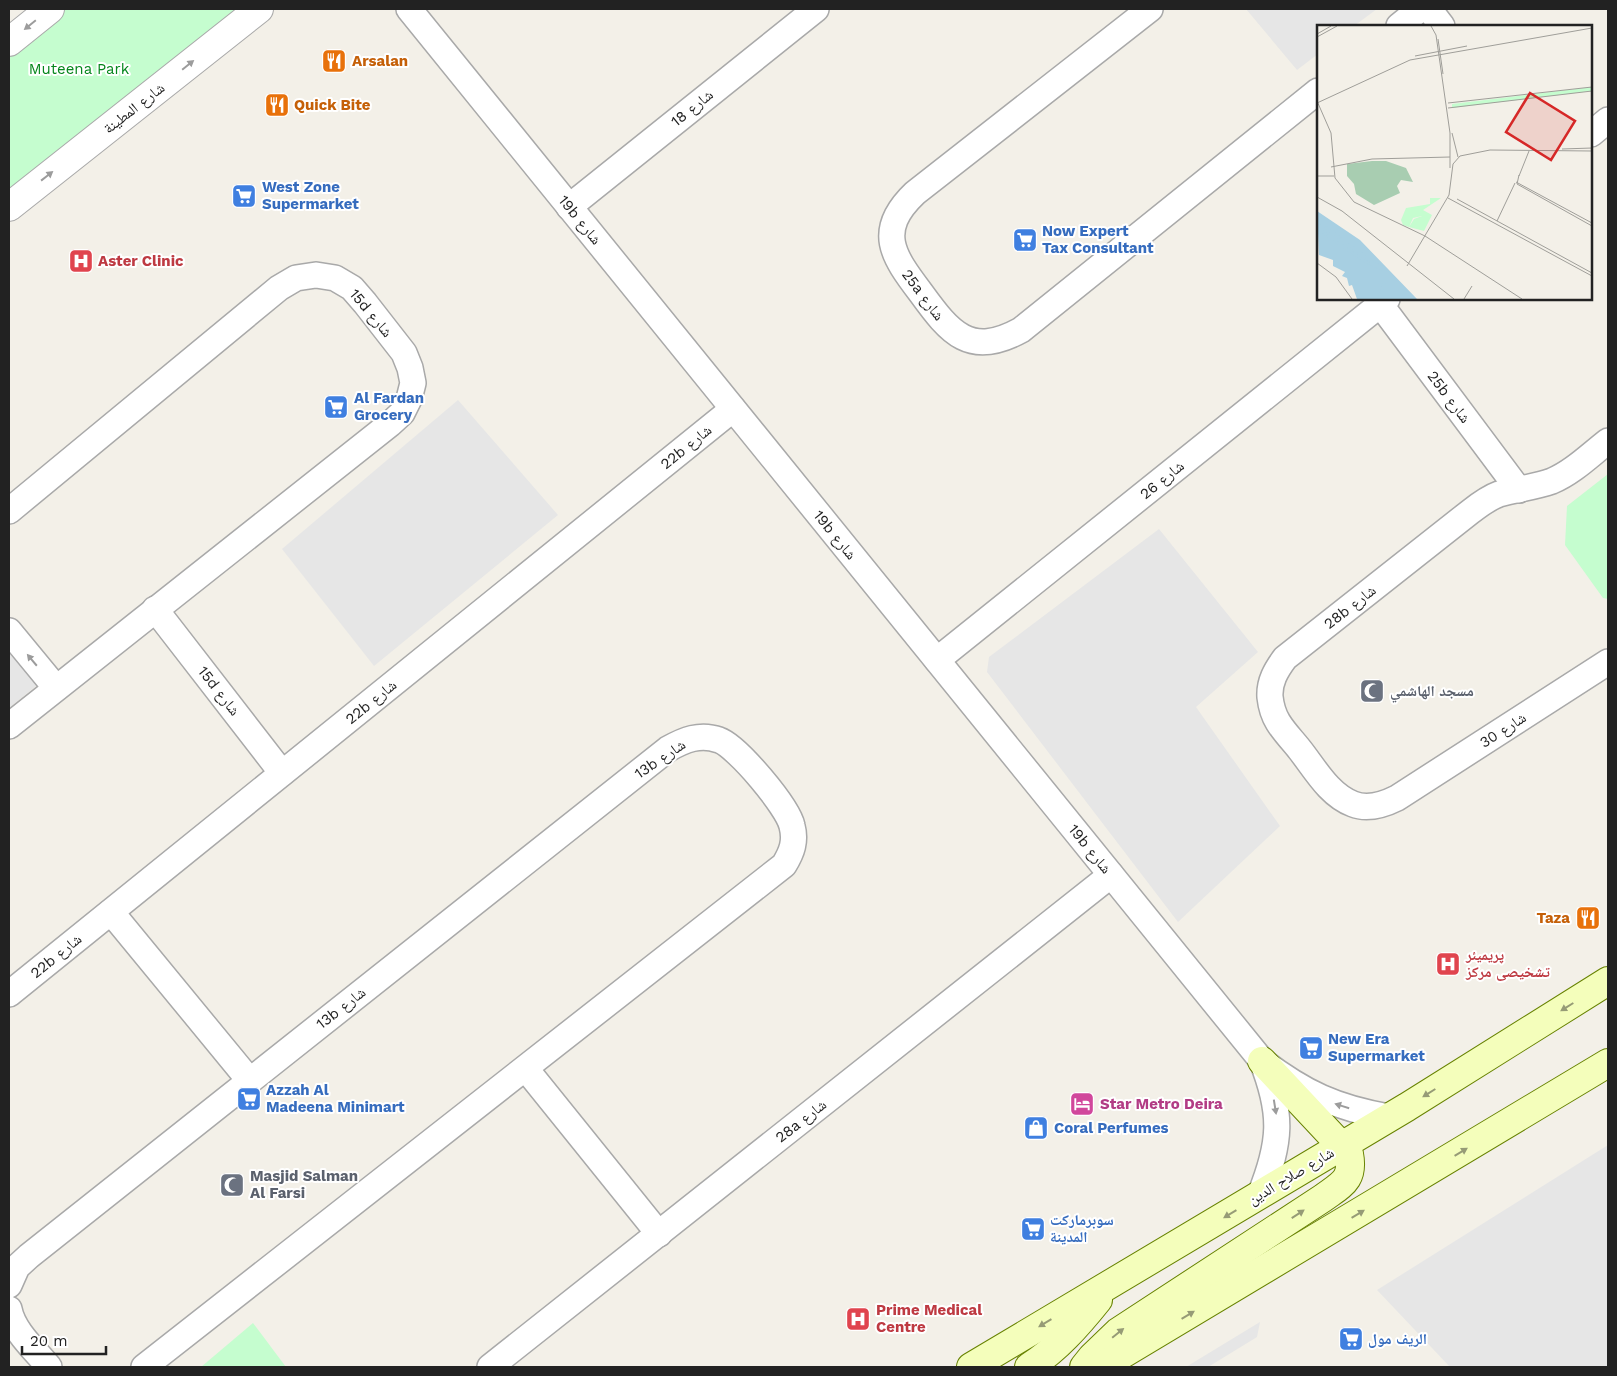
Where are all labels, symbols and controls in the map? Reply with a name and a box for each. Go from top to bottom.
one-way arrow [23,20,36,31]
inset map [1317,25,1592,300]
restaurant icon: Arsalan [321,48,347,74]
place label: Arsalan [352,52,408,70]
one-way arrow [181,59,194,70]
park label: Muteena Park [29,60,130,78]
street label: شارع المطينة [100,78,169,138]
street label: شارع 18 [667,86,717,131]
restaurant icon: Quick Bite [264,92,290,118]
place label: Quick Bite [294,96,371,114]
one-way arrow [40,171,53,182]
place label: West Zone Supermarket [262,178,359,213]
supermarket icon: West Zone Supermarket [231,183,257,209]
street label: 19b شارع [554,192,605,249]
place label: Now Expert Tax Consultant [1042,222,1154,257]
supermarket icon: Now Expert Tax Consultant [1012,227,1038,253]
hospital icon: Aster Clinic [68,248,94,274]
place label: Aster Clinic [98,252,184,270]
street label: 25a شارع [897,266,948,325]
street label: 15d شارع [345,285,396,342]
street label: 25b شارع [1423,367,1474,427]
place label: Al Fardan Grocery [354,389,424,424]
supermarket icon: Al Fardan Grocery [323,394,349,420]
street label: 22b شارع [657,421,716,474]
street label: شارع 26 [1136,457,1188,504]
street label: 19b شارع [809,507,860,564]
street label: 28b شارع [1320,581,1380,634]
one-way arrow [27,654,38,667]
street label: 15d شارع [193,663,244,720]
street label: 22b شارع [342,676,401,729]
mosque icon: مسجد الهاشمي [1359,678,1385,704]
place label: مسجد الهاشمي [1390,682,1474,703]
street label: شارع 30 [1476,708,1530,752]
street label: 13b شارع [631,735,690,783]
street label: 19b شارع [1064,821,1115,878]
restaurant icon: Taza [1575,905,1601,931]
place label: Taza [1536,909,1570,927]
street label: 22b شارع [27,930,86,983]
place label: پریمیئر تشخیصی مرکز [1465,946,1550,981]
hospital icon: پریمیئر تشخیصی مرکز [1435,951,1461,977]
street label: 13b شارع [313,983,370,1034]
one-way arrow [1560,1003,1573,1012]
place label: New Era Supermarket [1328,1030,1425,1065]
supermarket icon: New Era Supermarket [1298,1035,1324,1061]
place label: Azzah Al Madeena Minimart [266,1081,405,1116]
supermarket icon: Azzah Al Madeena Minimart [236,1086,262,1112]
one-way arrow [1423,1089,1436,1098]
hotel icon: Star Metro Deira [1069,1091,1095,1117]
street label: 28a شارع [772,1095,831,1147]
place label: Star Metro Deira [1100,1095,1223,1113]
one-way arrow [1272,1099,1280,1115]
one-way arrow [1334,1102,1349,1110]
shop icon: Coral Perfumes [1023,1115,1049,1141]
place label: Coral Perfumes [1054,1119,1169,1137]
street label: شارع صلاح الدين [1245,1143,1338,1210]
one-way arrow [1454,1148,1467,1157]
place label: Masjid Salman Al Farsi [250,1167,358,1202]
mosque icon: Masjid Salman Al Farsi [219,1172,245,1198]
one-way arrow [1224,1209,1237,1218]
one-way arrow [1351,1209,1364,1218]
one-way arrow [1291,1210,1304,1219]
place label: سوبرماركت المدينة [1050,1211,1114,1246]
supermarket icon: سوبرماركت المدينة [1020,1216,1046,1242]
place label: Prime Medical Centre [876,1301,982,1336]
hospital icon: Prime Medical Centre [845,1306,871,1332]
one-way arrow [1182,1311,1195,1320]
one-way arrow [1039,1319,1052,1328]
scale bar [22,1324,106,1356]
supermarket icon: الريف مول [1338,1326,1364,1352]
one-way arrow [1111,1327,1124,1338]
place label: الريف مول [1368,1330,1427,1348]
text: 20 m [30,1332,68,1350]

